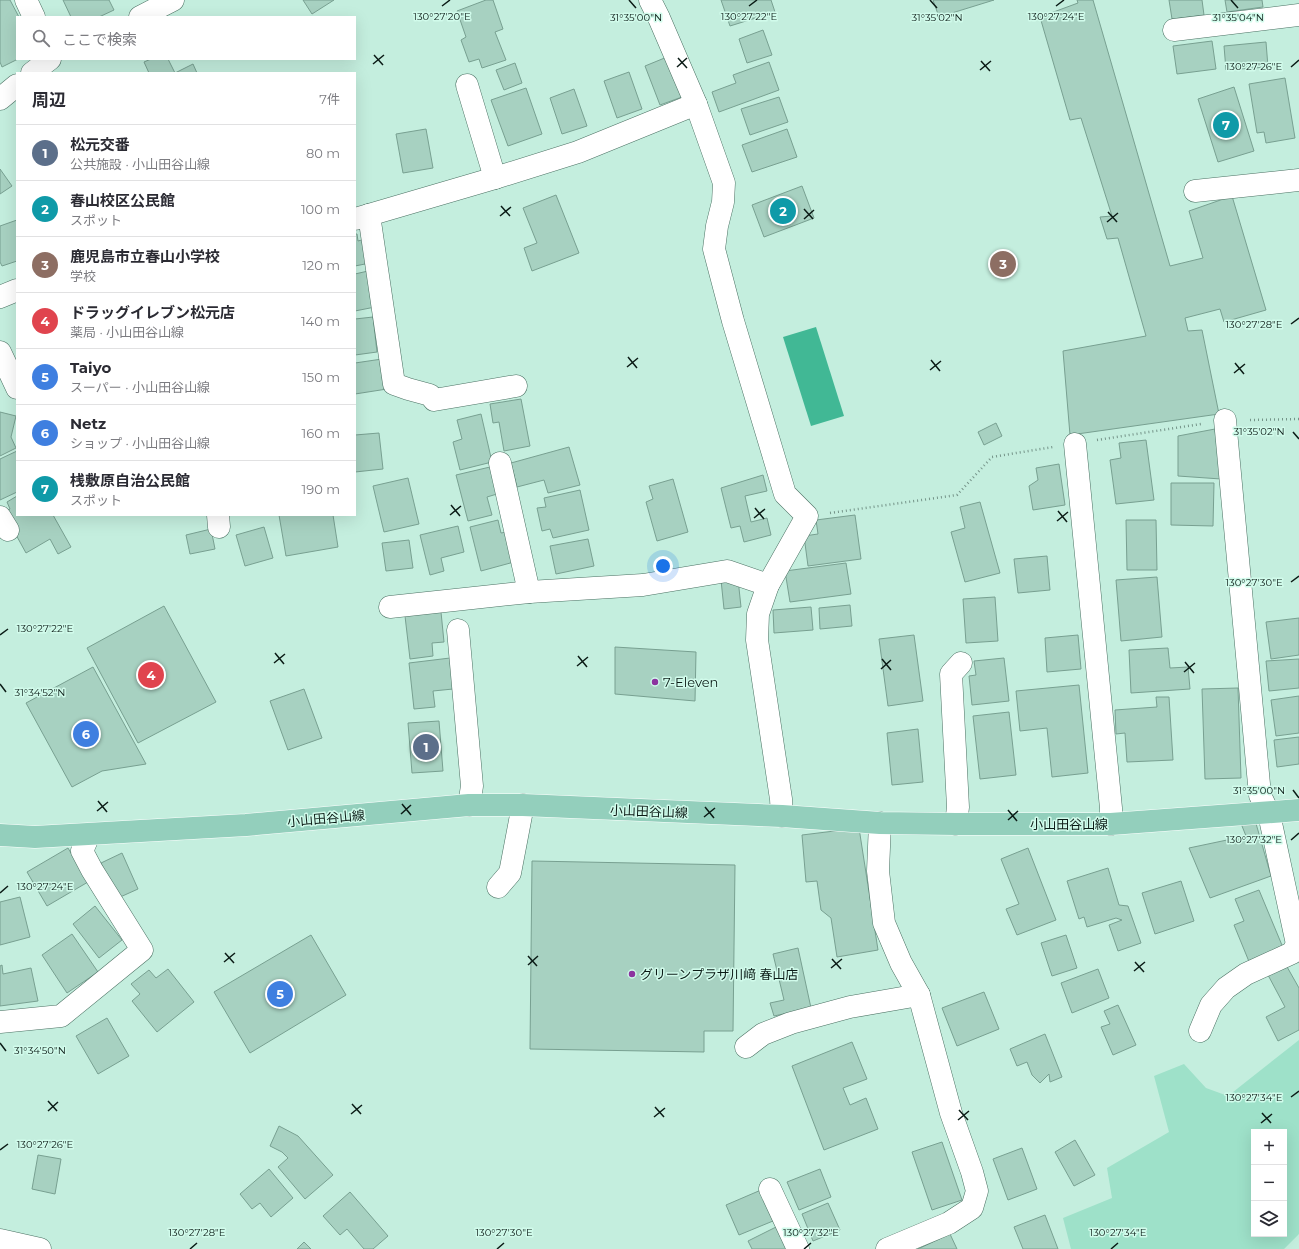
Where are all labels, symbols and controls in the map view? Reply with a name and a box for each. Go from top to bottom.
text: 130°27'20"E [413,10,471,23]
text: 130°27'22"E [721,10,777,23]
text: 130°27'24"E [1028,10,1085,23]
text: 31°35'00"N [610,11,662,24]
text: 31°35'02"N [911,11,963,24]
text: 31°35'04"N [1212,11,1264,24]
search box [16,16,356,60]
icon: search [30,27,52,49]
text: ここで検索 [62,30,137,49]
text: 130°27'26"E [1226,60,1283,73]
text: 周辺 [32,90,66,110]
text: 7件 [319,91,340,107]
pin: 7 [1213,110,1239,140]
text: 松元交番 [70,135,130,154]
text: 1 [42,145,48,161]
text: 80 m [306,145,340,161]
text: 公共施設 · 小山田谷山線 [70,156,210,172]
text: 春山校区公民館 [70,191,175,210]
pin: 2 [770,196,796,226]
text: 2 [41,201,49,217]
text: 100 m [301,201,340,217]
text: スポット [70,212,122,228]
text: 鹿児島市立春山小学校 [70,247,220,266]
pin: 3 [990,249,1016,279]
text: 3 [41,257,49,273]
text: 120 m [302,257,340,273]
text: 学校 [70,268,96,284]
text: ドラッグイレブン松元店 [70,303,235,322]
text: 4 [41,313,49,329]
text: 140 m [301,313,340,329]
text: 130°27'28"E [1225,318,1283,331]
text: 薬局 · 小山田谷山線 [70,324,184,340]
text: Taiyo [70,358,111,377]
text: 5 [41,369,49,385]
text: 150 m [302,369,340,385]
text: スーパー · 小山田谷山線 [70,379,210,395]
text: Netz [70,414,106,433]
text: 6 [41,425,49,441]
text: 160 m [302,425,340,441]
text: 31°35'02"N [1233,425,1285,438]
text: ショップ · 小山田谷山線 [70,435,210,451]
text: 桟敷原自治公民館 [70,471,190,490]
text: 7 [41,481,49,497]
text: 190 m [302,481,340,497]
text: スポット [70,492,122,508]
your location [653,556,673,576]
text: 130°27'30"E [1225,576,1283,589]
text: 130°27'22"E [17,622,73,635]
pin: 4 [138,660,164,690]
place label: 7-Eleven [663,674,718,690]
marker: 7-Eleven [650,677,660,687]
text: 31°34'52"N [15,686,65,699]
pin: 6 [73,719,99,749]
pin: 1 [413,732,439,762]
text: 31°35'00"N [1233,784,1285,797]
street label: 小山田谷山線 [610,802,688,820]
street label: 小山田谷山線 [286,807,366,829]
street label: 小山田谷山線 [1030,816,1108,832]
text: 130°27'32"E [1226,833,1282,846]
text: 130°27'24"E [17,880,74,893]
place label: グリーンプラザ川﨑 春山店 [640,966,798,982]
marker: グリーンプラザ川﨑 春山店 [627,969,637,979]
pin: 5 [267,979,293,1009]
text: 31°34'50"N [14,1044,66,1057]
text: 130°27'34"E [1226,1091,1283,1104]
map controls [1251,1129,1287,1237]
button: + [1251,1129,1287,1165]
text: 130°27'26"E [17,1138,74,1151]
button: − [1251,1165,1287,1201]
button: layers [1251,1201,1287,1237]
text: 130°27'28"E [168,1226,226,1239]
text: 130°27'30"E [475,1226,533,1239]
text: 130°27'32"E [783,1226,839,1239]
text: 130°27'34"E [1090,1226,1147,1239]

